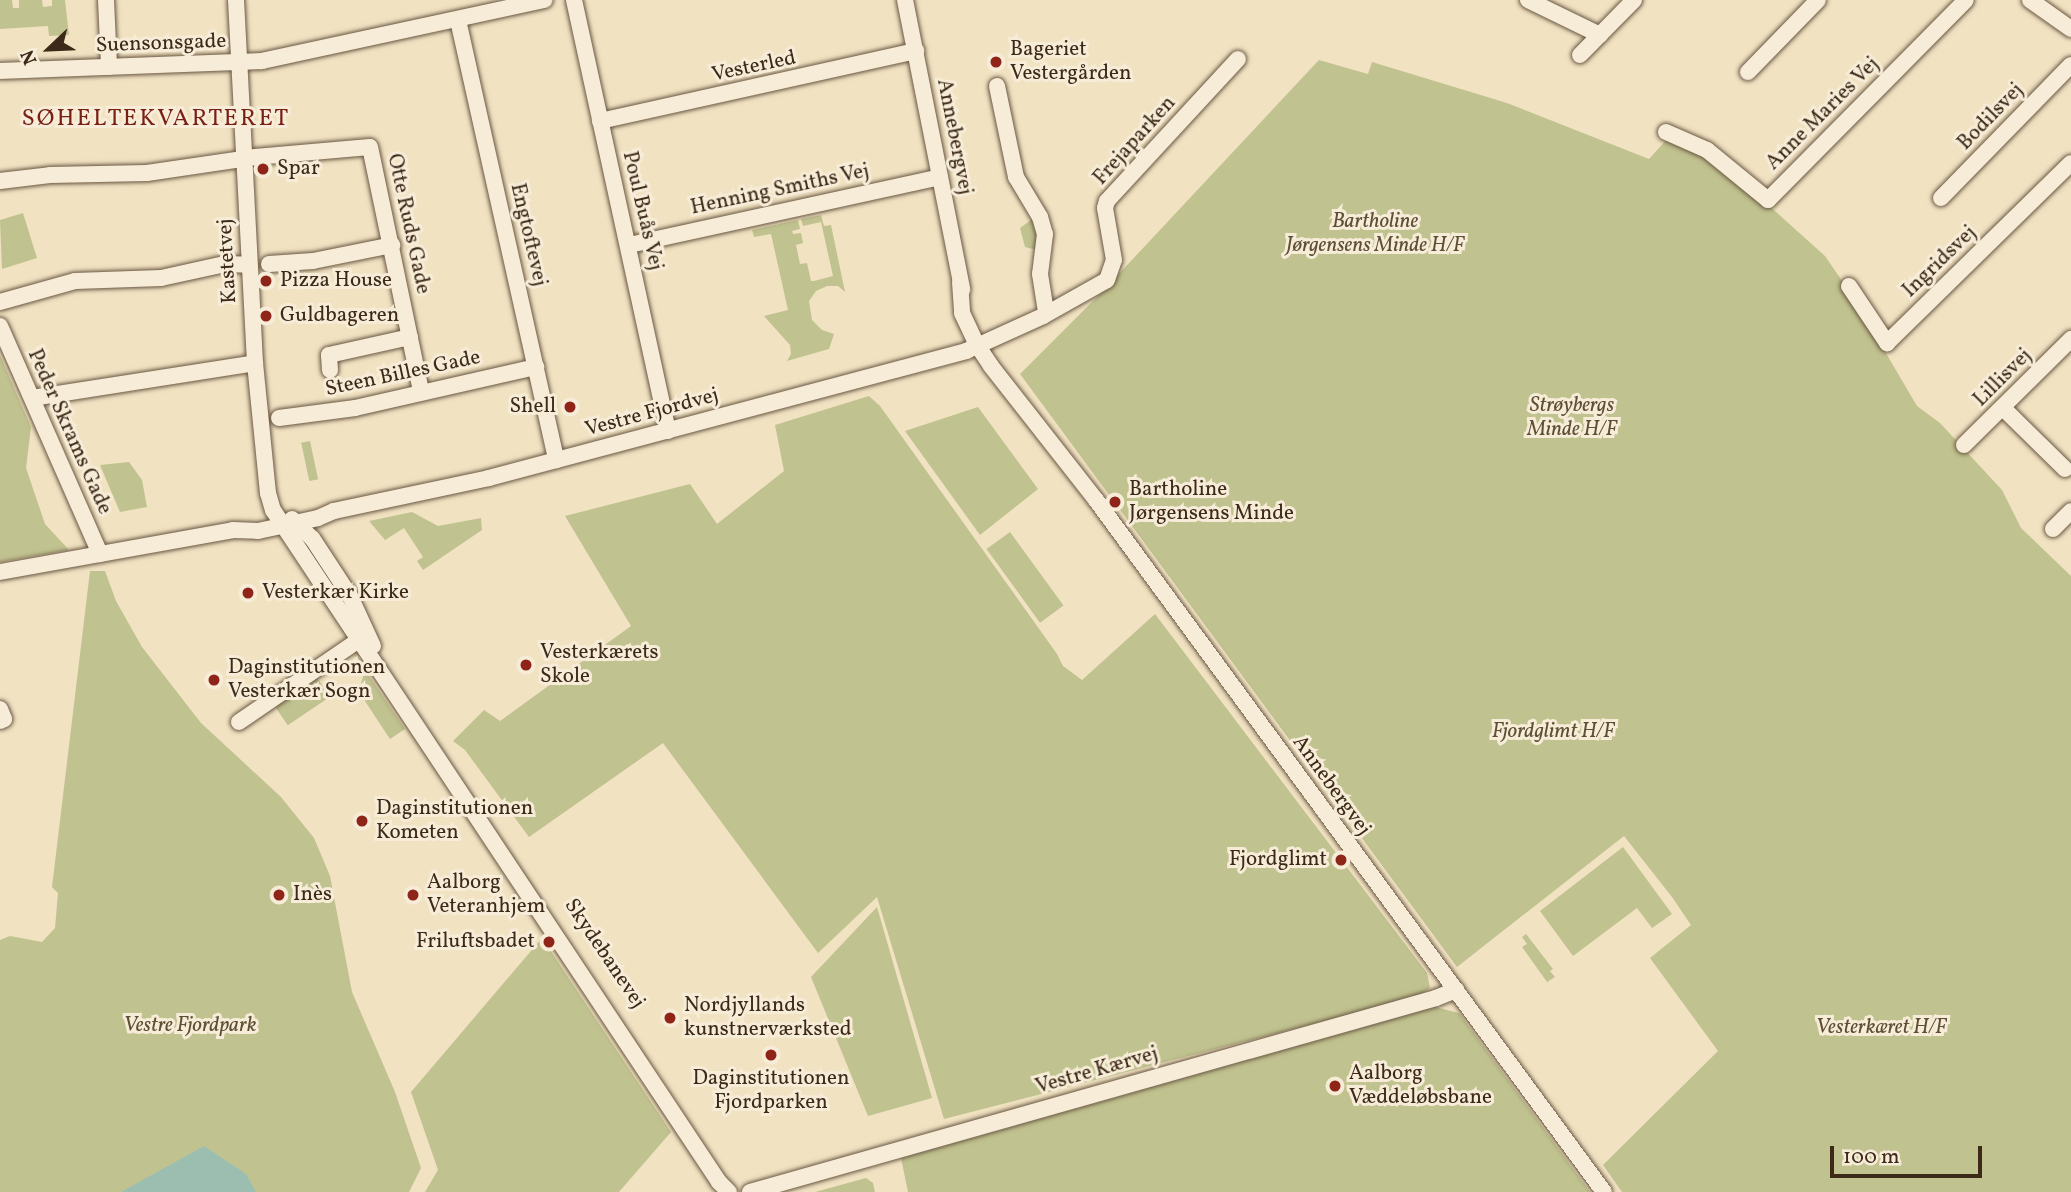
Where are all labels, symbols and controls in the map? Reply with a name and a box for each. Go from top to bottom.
north arrow [14,14,84,84]
street label: Suensonsgade [95,29,227,59]
place label: Bageriet Vestergården [1010,37,1132,87]
text: N [15,46,44,69]
street label: Vesterled [710,46,798,88]
street label: Anne Maries Vej [1761,52,1885,176]
marker: Bageriet Vestergården [988,54,1004,70]
street label: Annebergvej [930,77,978,197]
street label: Bodilsvej [1953,78,2029,156]
street label: Frejaparken [1088,91,1182,191]
district label: SØHELTEKVARTERET [24,106,288,134]
street label: Poul Buås Vej [616,149,668,273]
street label: Otte Ruds Gade [381,152,435,296]
place label: Spar [277,156,320,182]
street label: Henning Smiths Vej [688,159,872,221]
marker: Spar [255,161,271,177]
street label: Engtoftevej [504,181,552,289]
park label: Bartholine Jørgensens Minde H/F [1286,209,1464,259]
street label: Kastetvej [213,218,243,304]
street label: Ingridsvej [1898,221,1982,303]
place label: Pizza House [280,268,392,294]
marker: Pizza House [258,273,274,289]
place label: Guldbageren [280,303,399,329]
marker: Guldbageren [258,308,274,324]
street label: Lillisvej [1969,344,2037,412]
street label: Peder Skrams Gade [21,345,117,519]
street label: Steen Billes Gade [323,345,483,403]
street label: Vestre Fjordvej [583,383,721,443]
park label: Strøybergs Minde H/F [1527,393,1617,443]
place label: Shell [509,394,556,420]
marker: Shell [562,399,578,415]
place label: Bartholine Jørgensens Minde [1129,477,1294,527]
marker: Bartholine Jørgensens Minde [1107,494,1123,510]
place label: Vesterkær Kirke [262,580,409,606]
marker: Vesterkær Kirke [240,585,256,601]
place label: Vesterkærets Skole [540,640,659,690]
place label: Daginstitutionen Vesterkær Sogn [228,655,385,705]
marker: Vesterkærets Skole [518,657,534,673]
marker: Daginstitutionen Vesterkær Sogn [206,672,222,688]
park label: Fjordglimt H/F [1492,719,1614,745]
street label: Annebergvej [1286,731,1376,841]
place label: Daginstitutionen Kometen [376,796,533,846]
marker: Daginstitutionen Kometen [354,813,370,829]
place label: Fjordglimt [1229,847,1327,873]
marker: Fjordglimt [1333,852,1349,868]
place label: Aalborg Veteranhjem [427,870,545,920]
place label: Inès [293,882,332,908]
marker: Inès [271,887,287,903]
marker: Aalborg Veteranhjem [405,887,421,903]
street label: Skydebanevej [558,894,650,1014]
place label: Friluftsbadet [416,929,535,955]
marker: Friluftsbadet [541,934,557,950]
place label: Nordjyllands kunstnerværksted [684,993,851,1043]
marker: Nordjyllands kunstnerværksted [662,1010,678,1026]
park label: Vestre Fjordpark [123,1013,257,1039]
park label: Vesterkæret H/F [1816,1015,1946,1041]
street label: Vestre Kærvej [1033,1041,1161,1101]
marker: Daginstitutionen Fjordparken [763,1047,779,1063]
place label: Aalborg Væddeløbsbane [1349,1061,1492,1111]
place label: Daginstitutionen Fjordparken [692,1066,850,1116]
marker: Aalborg Væddeløbsbane [1327,1078,1343,1094]
scale bar [1833,1132,1985,1176]
text: 100 m [1843,1143,1900,1172]

